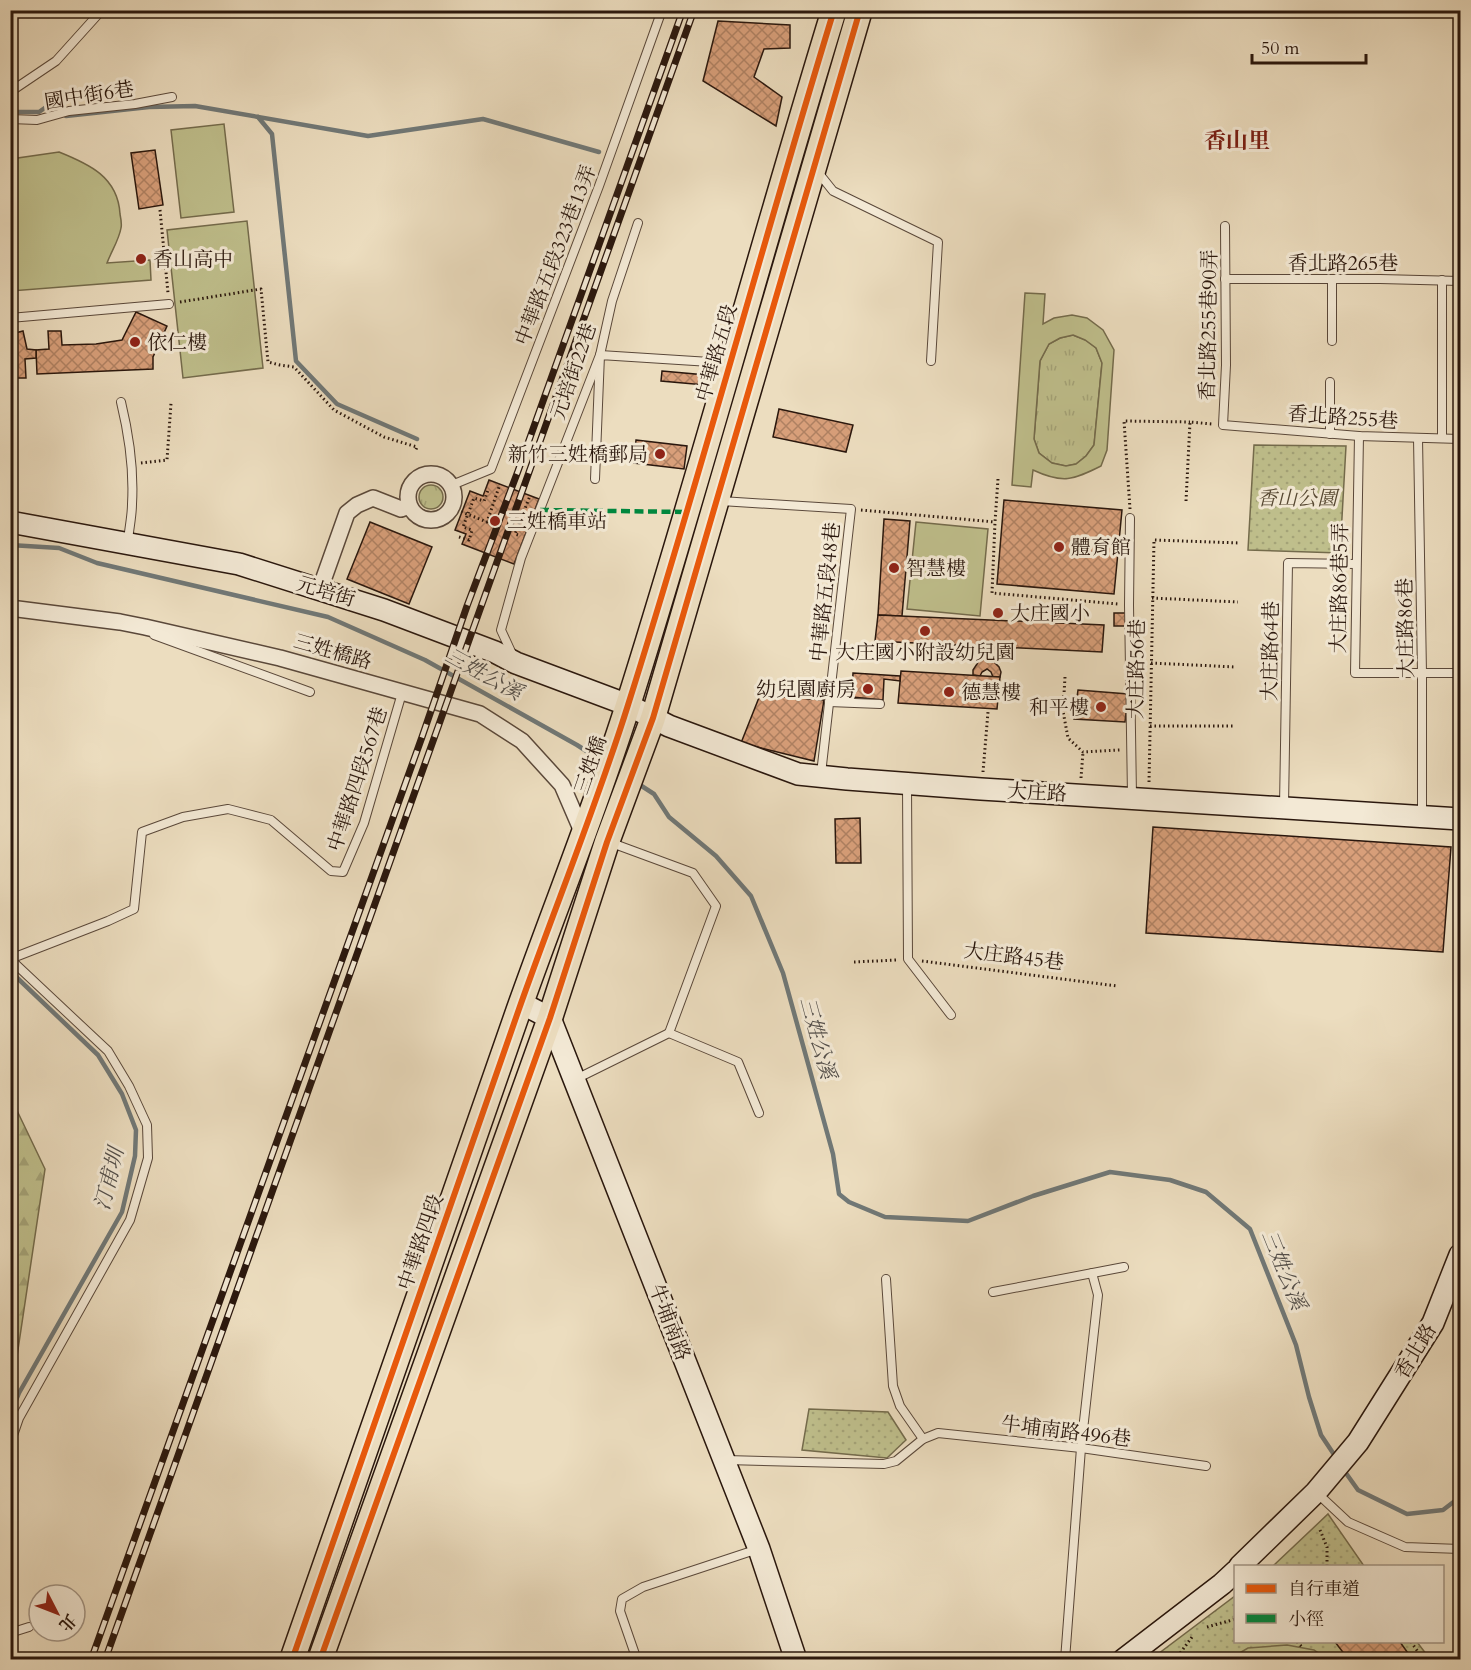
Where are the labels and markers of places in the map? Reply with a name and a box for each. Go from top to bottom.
place label: 香山高中 [153,246,233,273]
marker: 香山高中 [134,252,148,266]
place label: 依仁樓 [147,329,207,356]
marker: 依仁樓 [128,335,142,349]
place label: 新竹三姓橋郵局 [508,441,648,468]
marker: 新竹三姓橋郵局 [653,447,667,461]
place label: 三姓橋車站 [507,508,607,535]
marker: 三姓橋車站 [488,514,502,528]
place label: 體育館 [1071,534,1131,561]
marker: 體育館 [1052,540,1066,554]
place label: 智慧樓 [906,555,966,582]
marker: 智慧樓 [887,561,901,575]
place label: 大庄國小 [1010,600,1090,627]
marker: 大庄國小 [991,606,1005,620]
marker: 大庄國小附設幼兒園 [918,624,932,638]
place label: 大庄國小附設幼兒園 [835,639,1015,666]
place label: 幼兒園廚房 [756,676,856,703]
place label: 德慧樓 [961,679,1021,706]
marker: 幼兒園廚房 [861,682,875,696]
marker: 德慧樓 [942,685,956,699]
place label: 和平樓 [1029,694,1089,721]
marker: 和平樓 [1094,700,1108,714]

